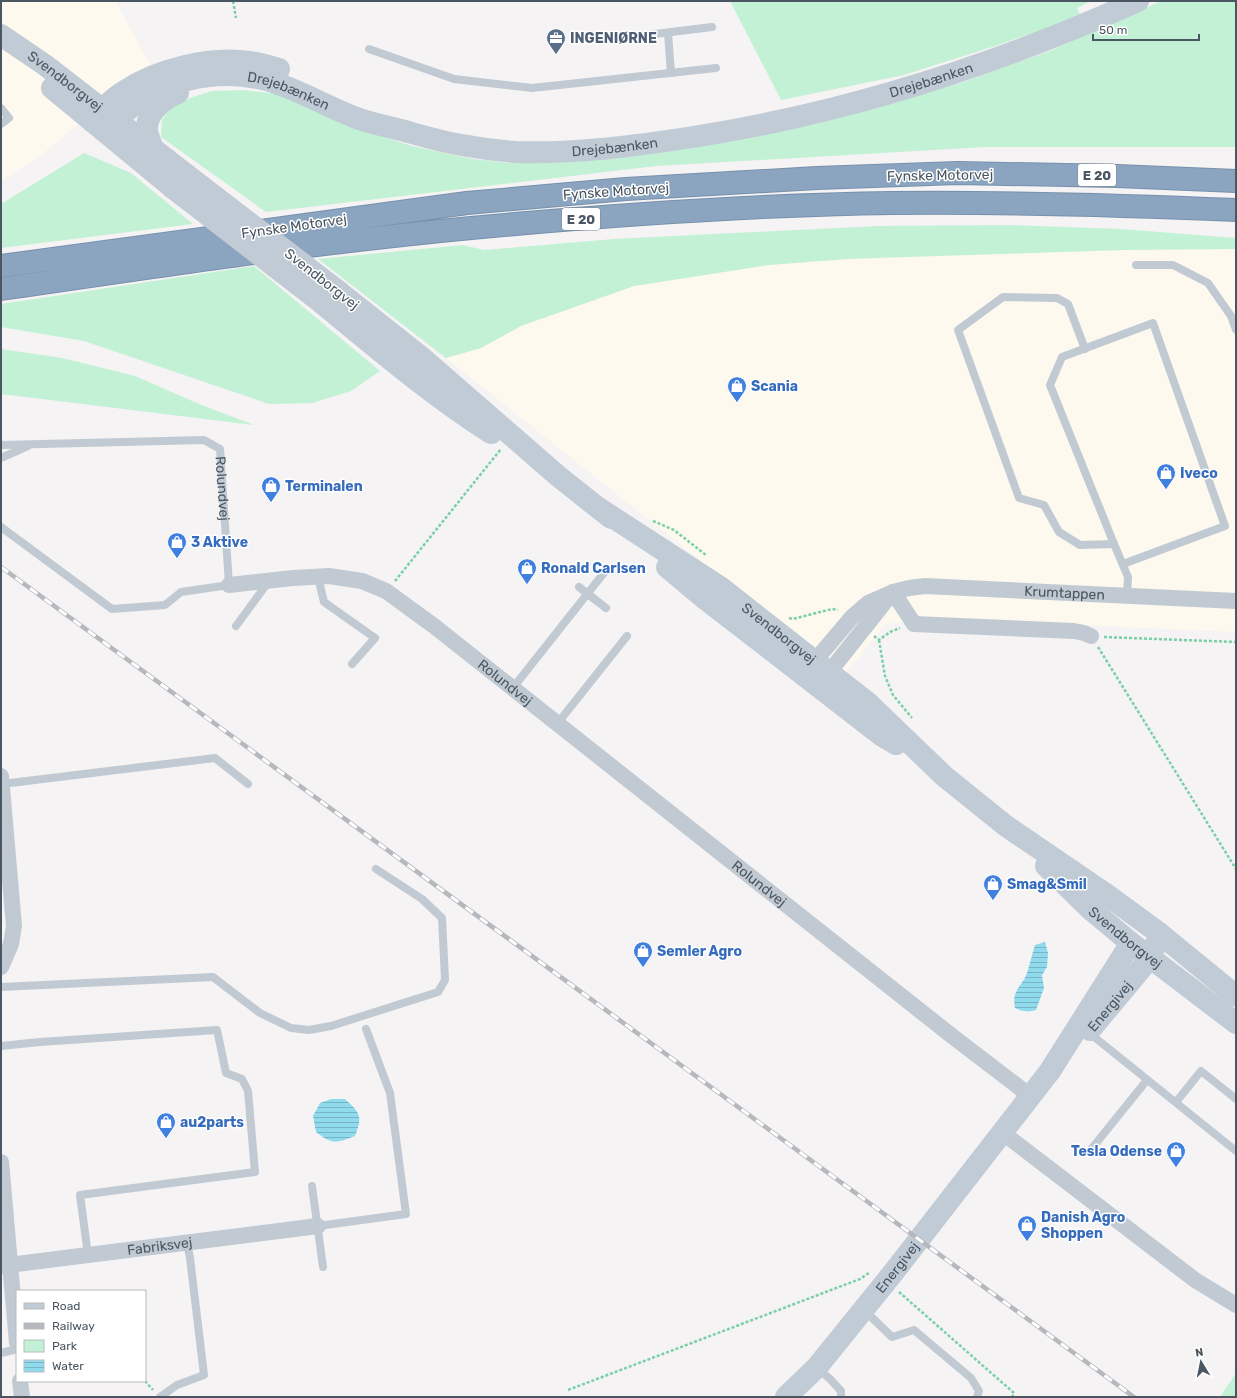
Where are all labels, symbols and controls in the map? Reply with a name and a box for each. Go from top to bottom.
scale bar [1093,16,1199,42]
text: 50 m [1099,23,1127,37]
office icon: INGENIØRNE [545,27,567,55]
place label: INGENIØRNE [570,30,657,47]
street label: Svendborgvej [24,48,106,115]
street label: Drejebænken [887,59,975,102]
street label: Drejebænken [246,69,332,114]
street label: Drejebænken [571,134,659,160]
road number: E 20 [1078,164,1116,186]
street label: Fynske Motorvej [887,166,993,185]
street label: Fynske Motorvej [562,179,670,204]
road number: E 20 [562,208,600,230]
street label: Fynske Motorvej [240,211,348,242]
street label: Svendborgvej [281,245,362,314]
shop icon: Scania [726,375,748,403]
place label: Scania [751,378,798,395]
street label: Rolundvej [211,456,233,521]
shop icon: Iveco [1155,462,1177,490]
place label: Iveco [1180,465,1218,482]
shop icon: Terminalen [260,475,282,503]
place label: Terminalen [285,478,363,495]
shop icon: 3 Aktive [166,531,188,559]
place label: 3 Aktive [191,534,248,551]
shop icon: Ronald Carlsen [516,557,538,585]
place label: Ronald Carlsen [541,560,646,577]
street label: Krumtappen [1024,583,1105,604]
street label: Svendborgvej [738,599,819,668]
street label: Rolundvej [474,656,536,709]
street label: Rolundvej [728,857,790,911]
shop icon: Smag&Smil [982,873,1004,901]
place label: Smag&Smil [1007,876,1087,893]
street label: Svendborgvej [1085,903,1165,973]
shop icon: Semler Agro [632,940,654,968]
place label: Semler Agro [657,943,742,960]
street label: Energivej [1084,978,1136,1035]
shop icon: au2parts [155,1111,177,1139]
place label: au2parts [180,1114,244,1131]
shop icon: Tesla Odense [1165,1140,1187,1168]
place label: Tesla Odense [1071,1143,1162,1160]
place label: Danish Agro Shoppen [1041,1209,1125,1242]
shop icon: Danish Agro Shoppen [1016,1214,1038,1242]
street label: Fabriksvej [126,1234,193,1259]
street label: Energivej [872,1239,923,1297]
legend [16,1290,146,1382]
text: Road [52,1299,80,1313]
text: Railway [52,1319,95,1333]
text: Park [52,1339,78,1353]
north arrow [1181,1342,1221,1382]
text: N [1194,1346,1204,1360]
text: Water [52,1359,84,1373]

